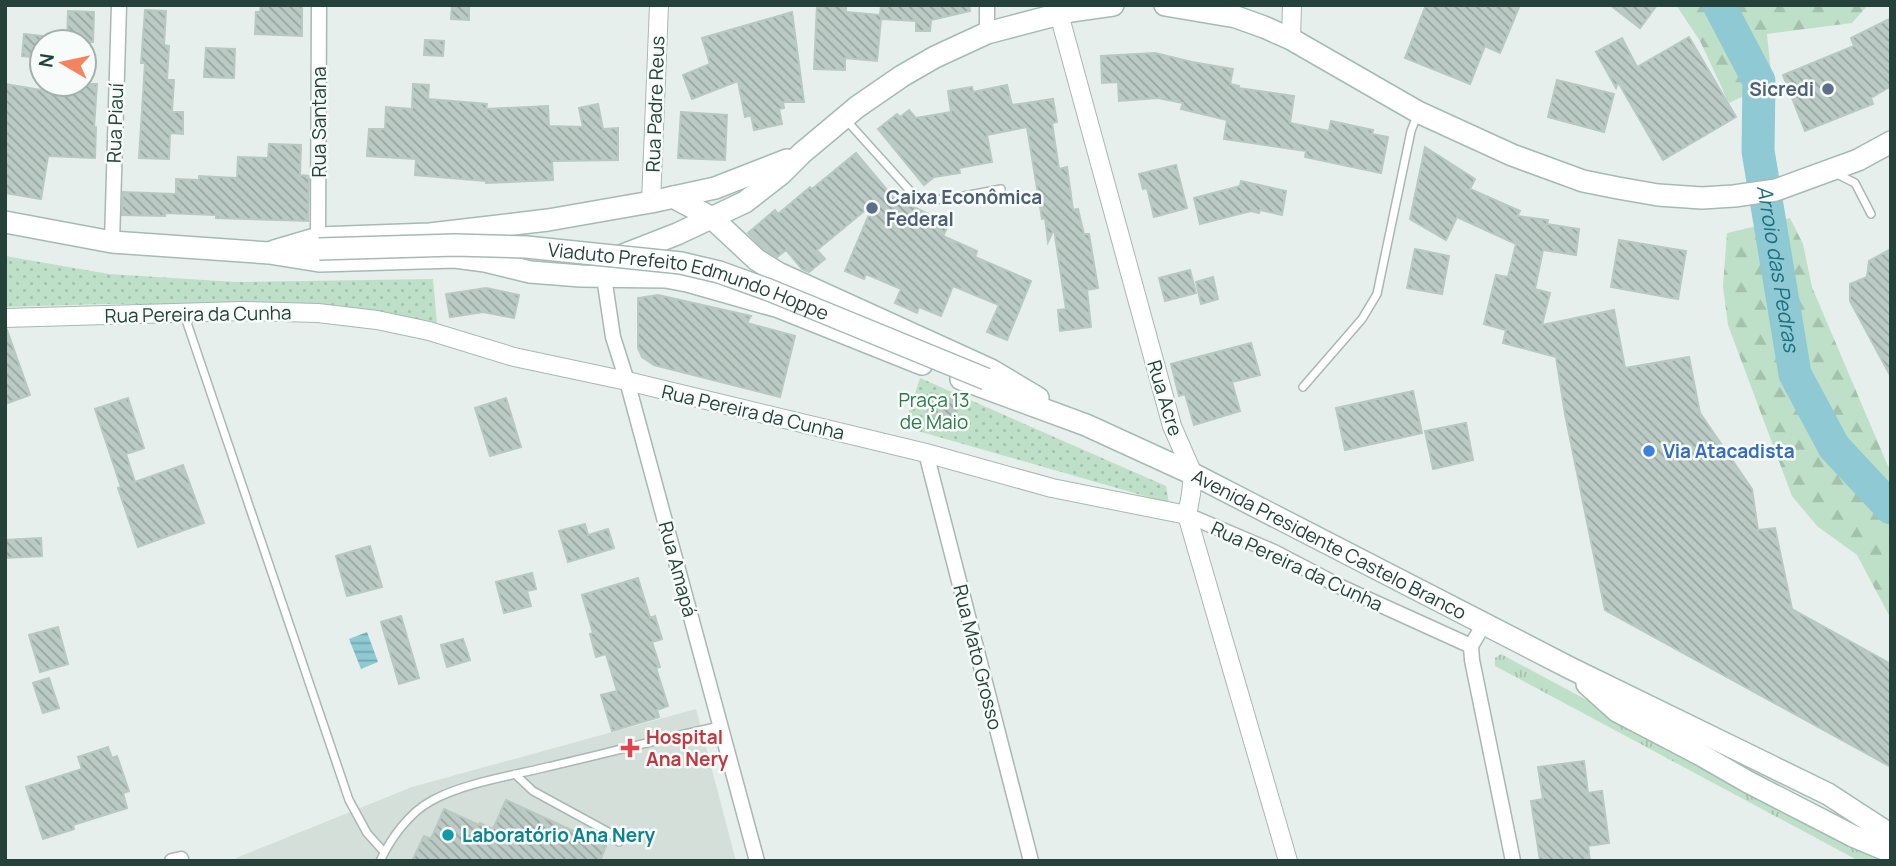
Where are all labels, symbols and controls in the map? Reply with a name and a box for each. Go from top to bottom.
north arrow [28,28,98,98]
street label: Rua Padre Reus [640,35,670,173]
text: N [32,52,60,69]
street label: Rua Santana [306,66,332,178]
place label: Sicredi [1749,76,1814,102]
marker: Sicredi [1820,81,1836,97]
street label: Rua Piauí [101,83,129,163]
water label: Arroio das Pedras [1751,183,1806,356]
place label: Caixa Econômica Federal [886,184,1042,232]
marker: Caixa Econômica Federal [864,200,880,216]
street label: Viaduto Prefeito Edmundo Hoppe [547,236,833,326]
street label: Rua Pereira da Cunha [104,299,292,329]
street label: Rua Acre [1141,357,1189,439]
street label: Rua Pereira da Cunha [659,378,847,446]
park label: Praça 13 de Maio [898,387,970,435]
place label: Via Atacadista [1663,438,1795,464]
marker: Via Atacadista [1641,443,1657,459]
street label: Avenida Presidente Castelo Branco [1187,463,1471,625]
street label: Rua Pereira da Cunha [1207,515,1387,617]
street label: Rua Amapá [653,518,703,620]
street label: Rua Mato Grosso [947,582,1009,732]
place label: Hospital Ana Nery [646,724,729,772]
marker: Hospital Ana Nery [620,738,640,758]
place label: Laboratório Ana Nery [462,822,655,848]
marker: Laboratório Ana Nery [440,827,456,843]

